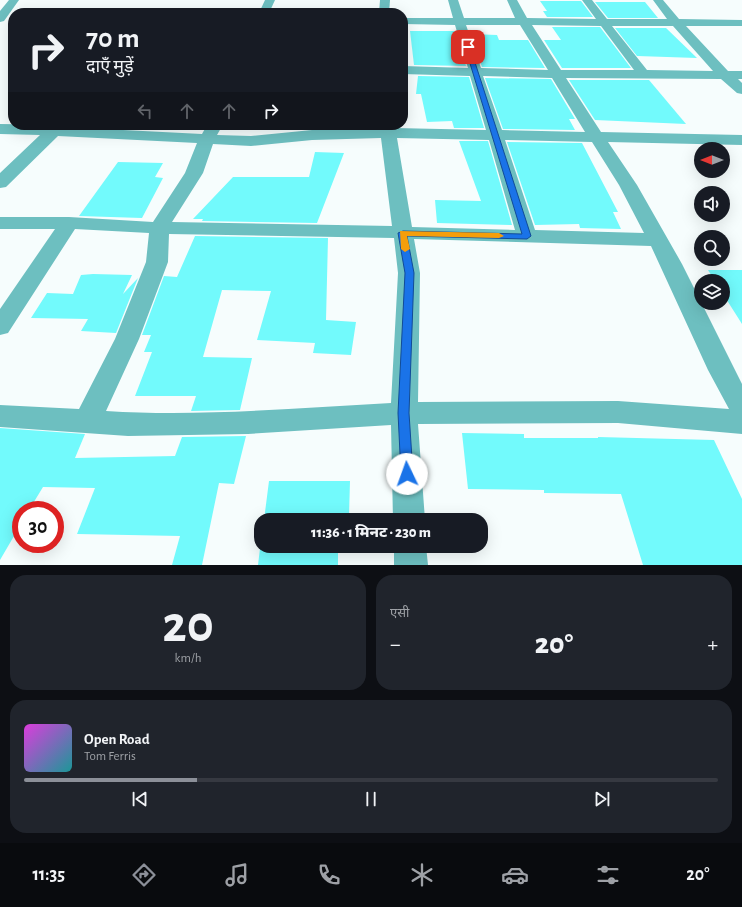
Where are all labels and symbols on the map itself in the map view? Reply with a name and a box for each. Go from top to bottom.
pin [451,30,485,64]
north arrow [694,142,730,178]
position arrow [386,453,428,495]
speed limit sign: 30 [12,501,64,553]

